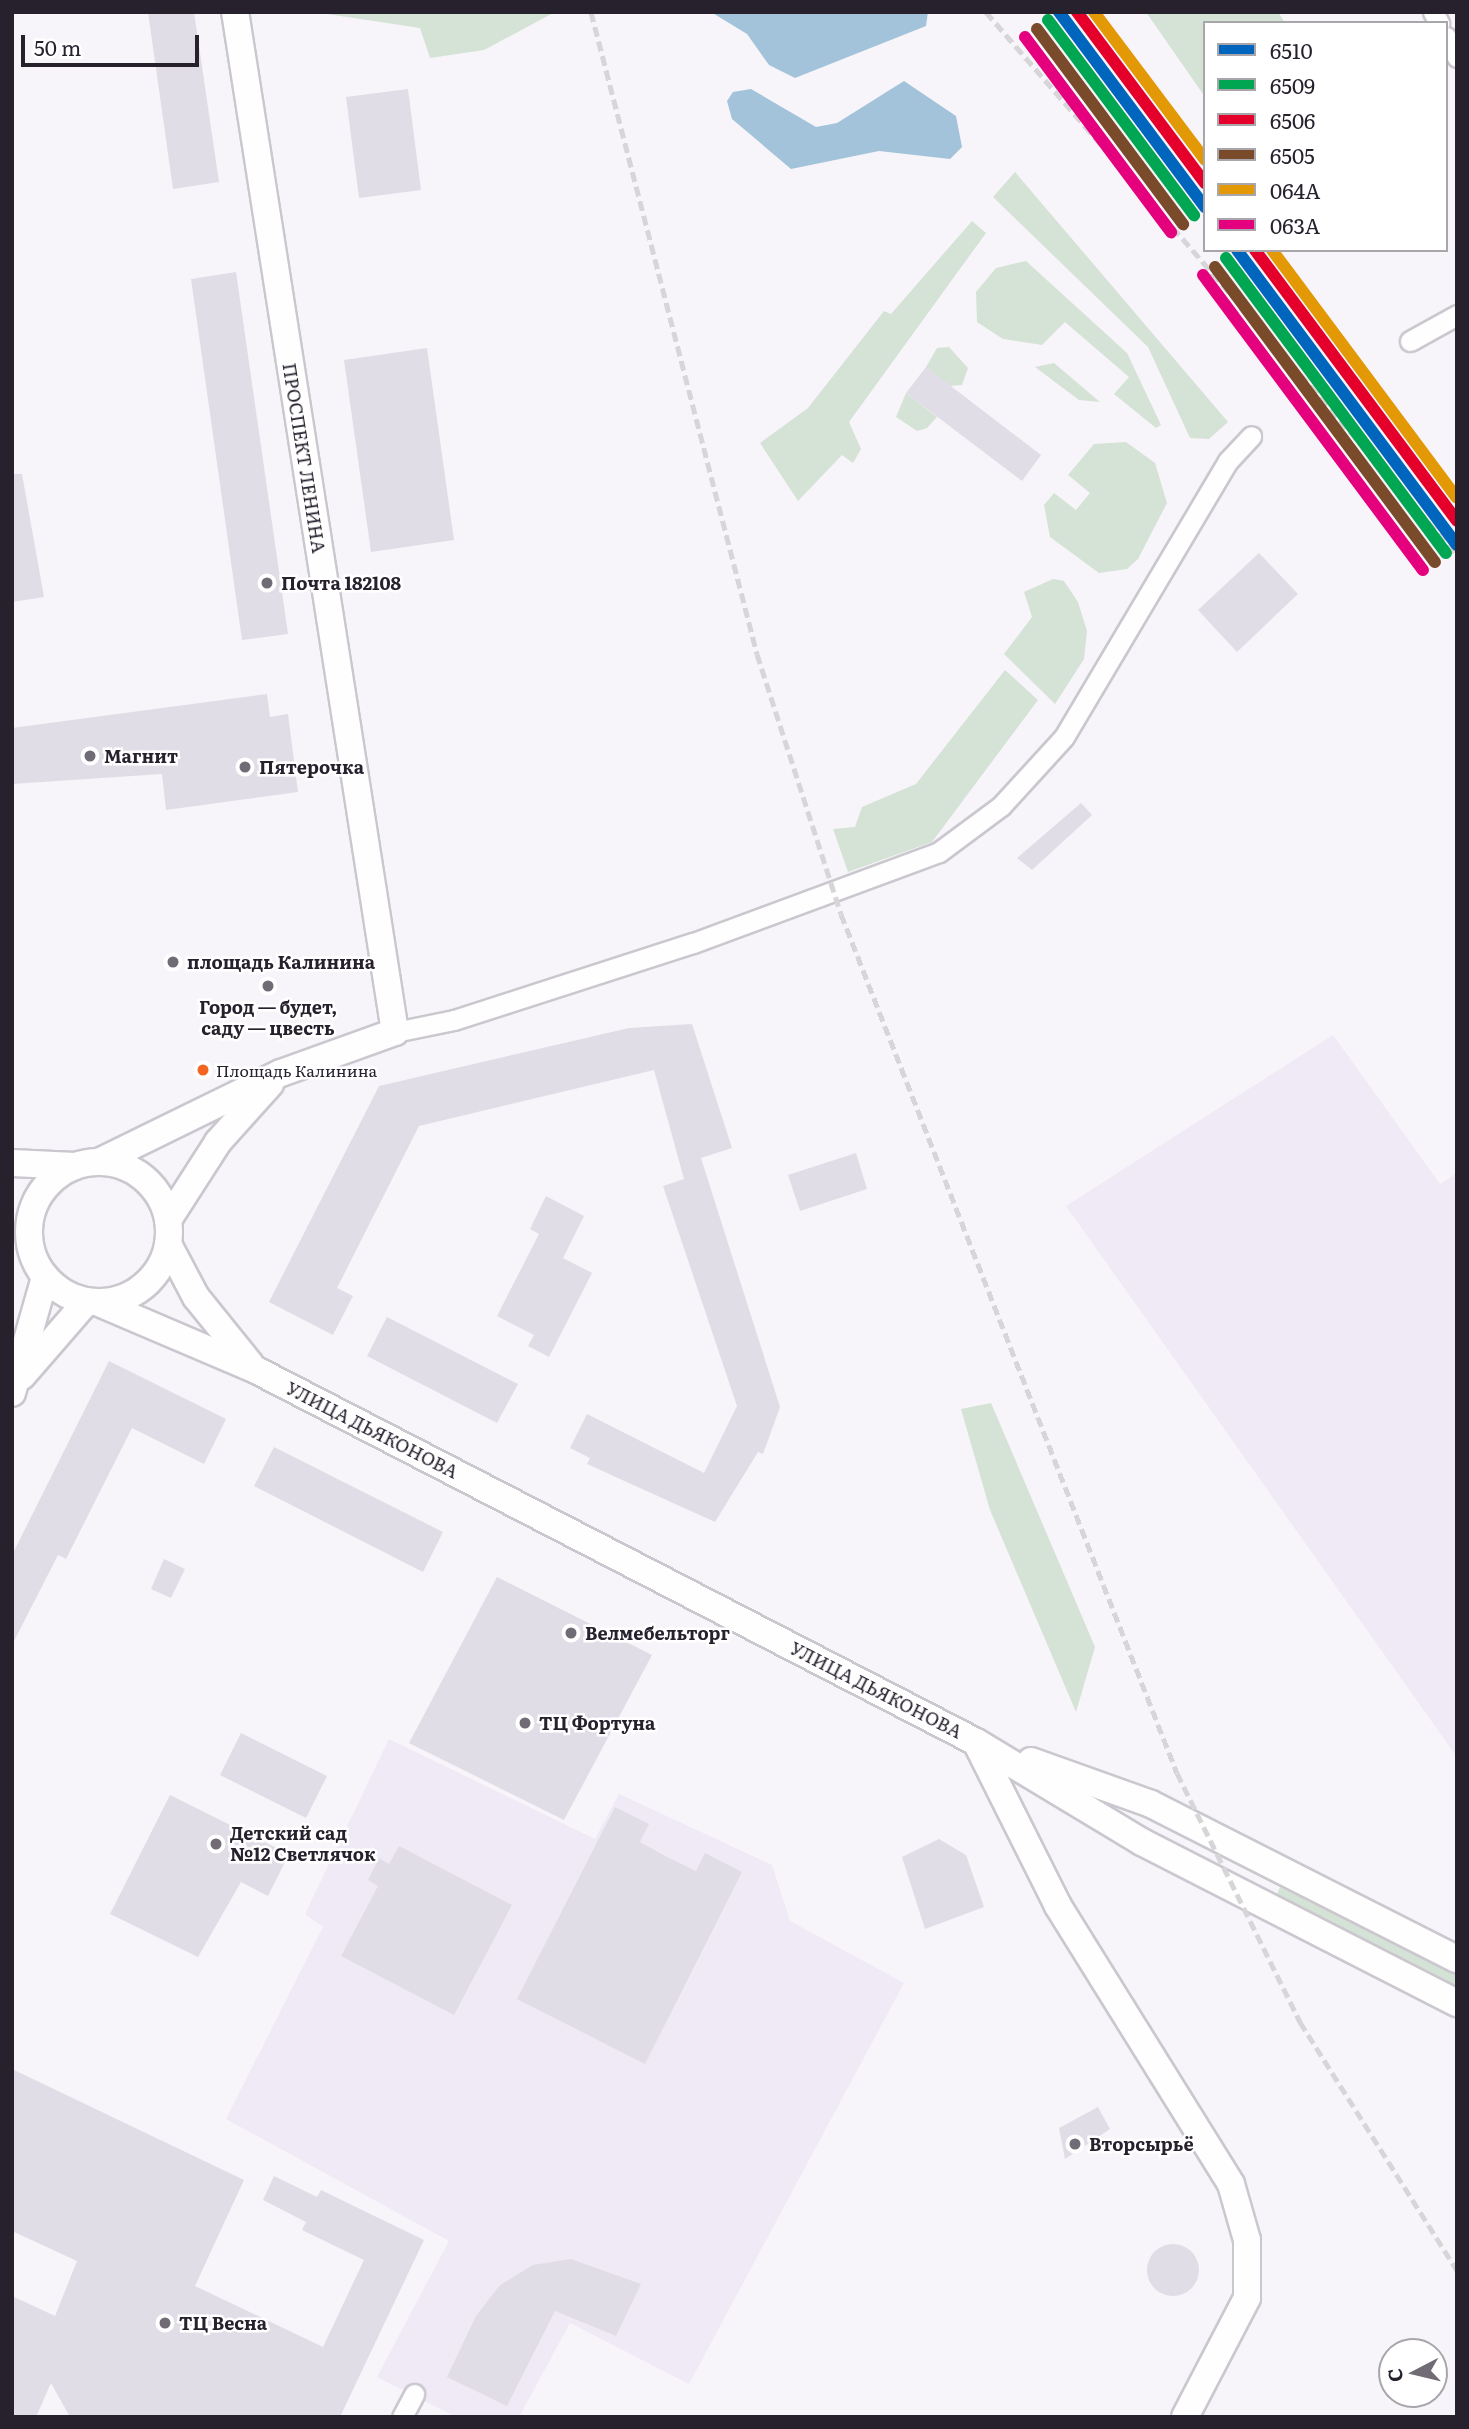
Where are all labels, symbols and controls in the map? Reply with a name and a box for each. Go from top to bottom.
scale bar [24,21,203,65]
legend [1203,21,1448,252]
text: 50 m [34,31,81,62]
text: 6510 [1270,34,1313,65]
text: 6509 [1270,69,1315,100]
text: 6506 [1270,104,1315,135]
text: 6505 [1270,139,1315,170]
text: 064А [1270,174,1320,205]
text: 063А [1270,209,1320,240]
street label: ПРОСПЕКТ ЛЕНИНА [278,361,330,555]
place label: Почта 182108 [281,572,401,594]
marker: Почта 182108 [259,575,275,591]
place label: Магнит [104,745,178,767]
marker: Магнит [82,748,98,764]
place label: Пятерочка [259,756,364,778]
marker: Пятерочка [237,759,253,775]
place label: площадь Калинина [187,951,375,973]
marker: площадь Калинина [165,954,181,970]
marker: Город — будет, саду — цвесть [260,978,276,994]
place label: Город — будет, саду — цвесть [199,997,337,1040]
place label: Площадь Калинина [216,1060,377,1080]
marker: Площадь Калинина [196,1063,210,1077]
street label: УЛИЦА ДЬЯКОНОВА [282,1377,462,1483]
place label: Велмебельторг [585,1622,730,1644]
marker: Велмебельторг [563,1625,579,1641]
street label: УЛИЦА ДЬЯКОНОВА [786,1637,966,1743]
place label: ТЦ Фортуна [539,1712,655,1734]
marker: ТЦ Фортуна [517,1715,533,1731]
place label: Детский сад №12 Светлячок [230,1823,376,1866]
marker: Детский сад №12 Светлячок [208,1836,224,1852]
place label: Вторсырьё [1089,2133,1194,2155]
marker: Вторсырьё [1067,2136,1083,2152]
place label: ТЦ Весна [179,2312,267,2334]
marker: ТЦ Весна [157,2315,173,2331]
north arrow [1378,2338,1448,2408]
text: С [1379,2367,1409,2384]

